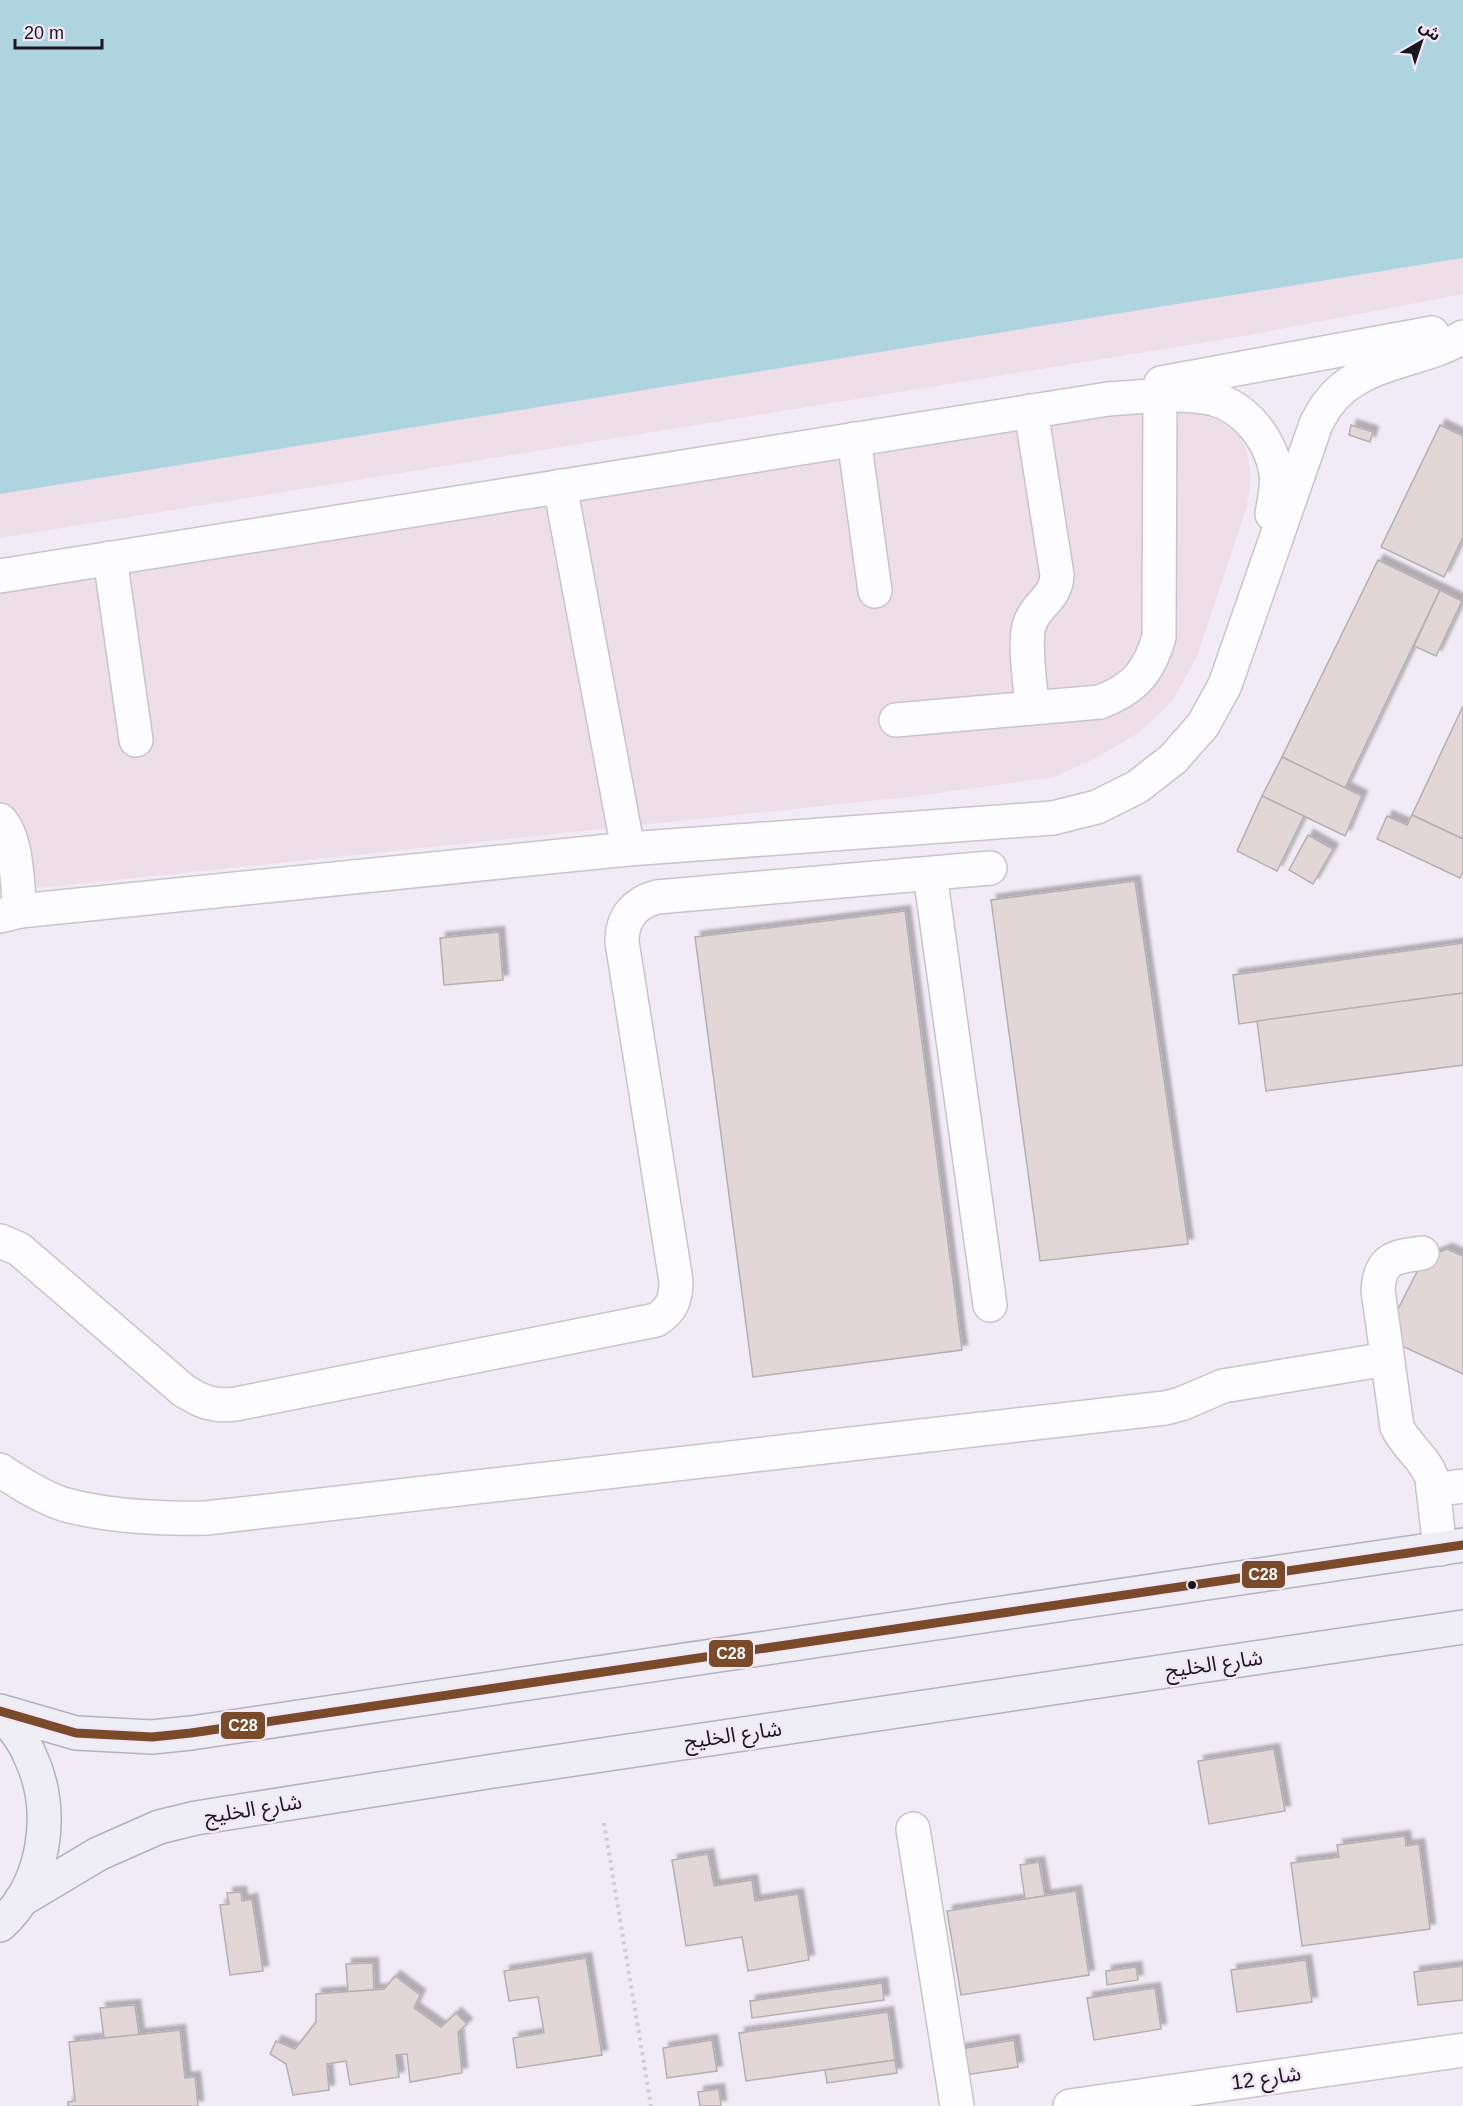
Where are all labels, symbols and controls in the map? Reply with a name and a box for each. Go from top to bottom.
scale bar [15,12,102,50]
north arrow [1391,12,1451,72]
text: ش [1416,17,1444,45]
text: 20 m [24,23,64,43]
line badge: C28 [1241,1560,1286,1589]
text: C28 [1248,1566,1278,1583]
unlabelled marker [1186,1579,1198,1591]
line badge: C28 [708,1639,754,1668]
text: C28 [716,1645,746,1662]
street label: شارع الخليج [1164,1645,1265,1686]
line badge: C28 [220,1711,266,1740]
street label: شارع الخليج [683,1716,784,1757]
text: C28 [228,1717,258,1734]
street label: شارع الخليج [203,1789,304,1832]
street label: شارع 12 [1230,2061,1303,2098]

